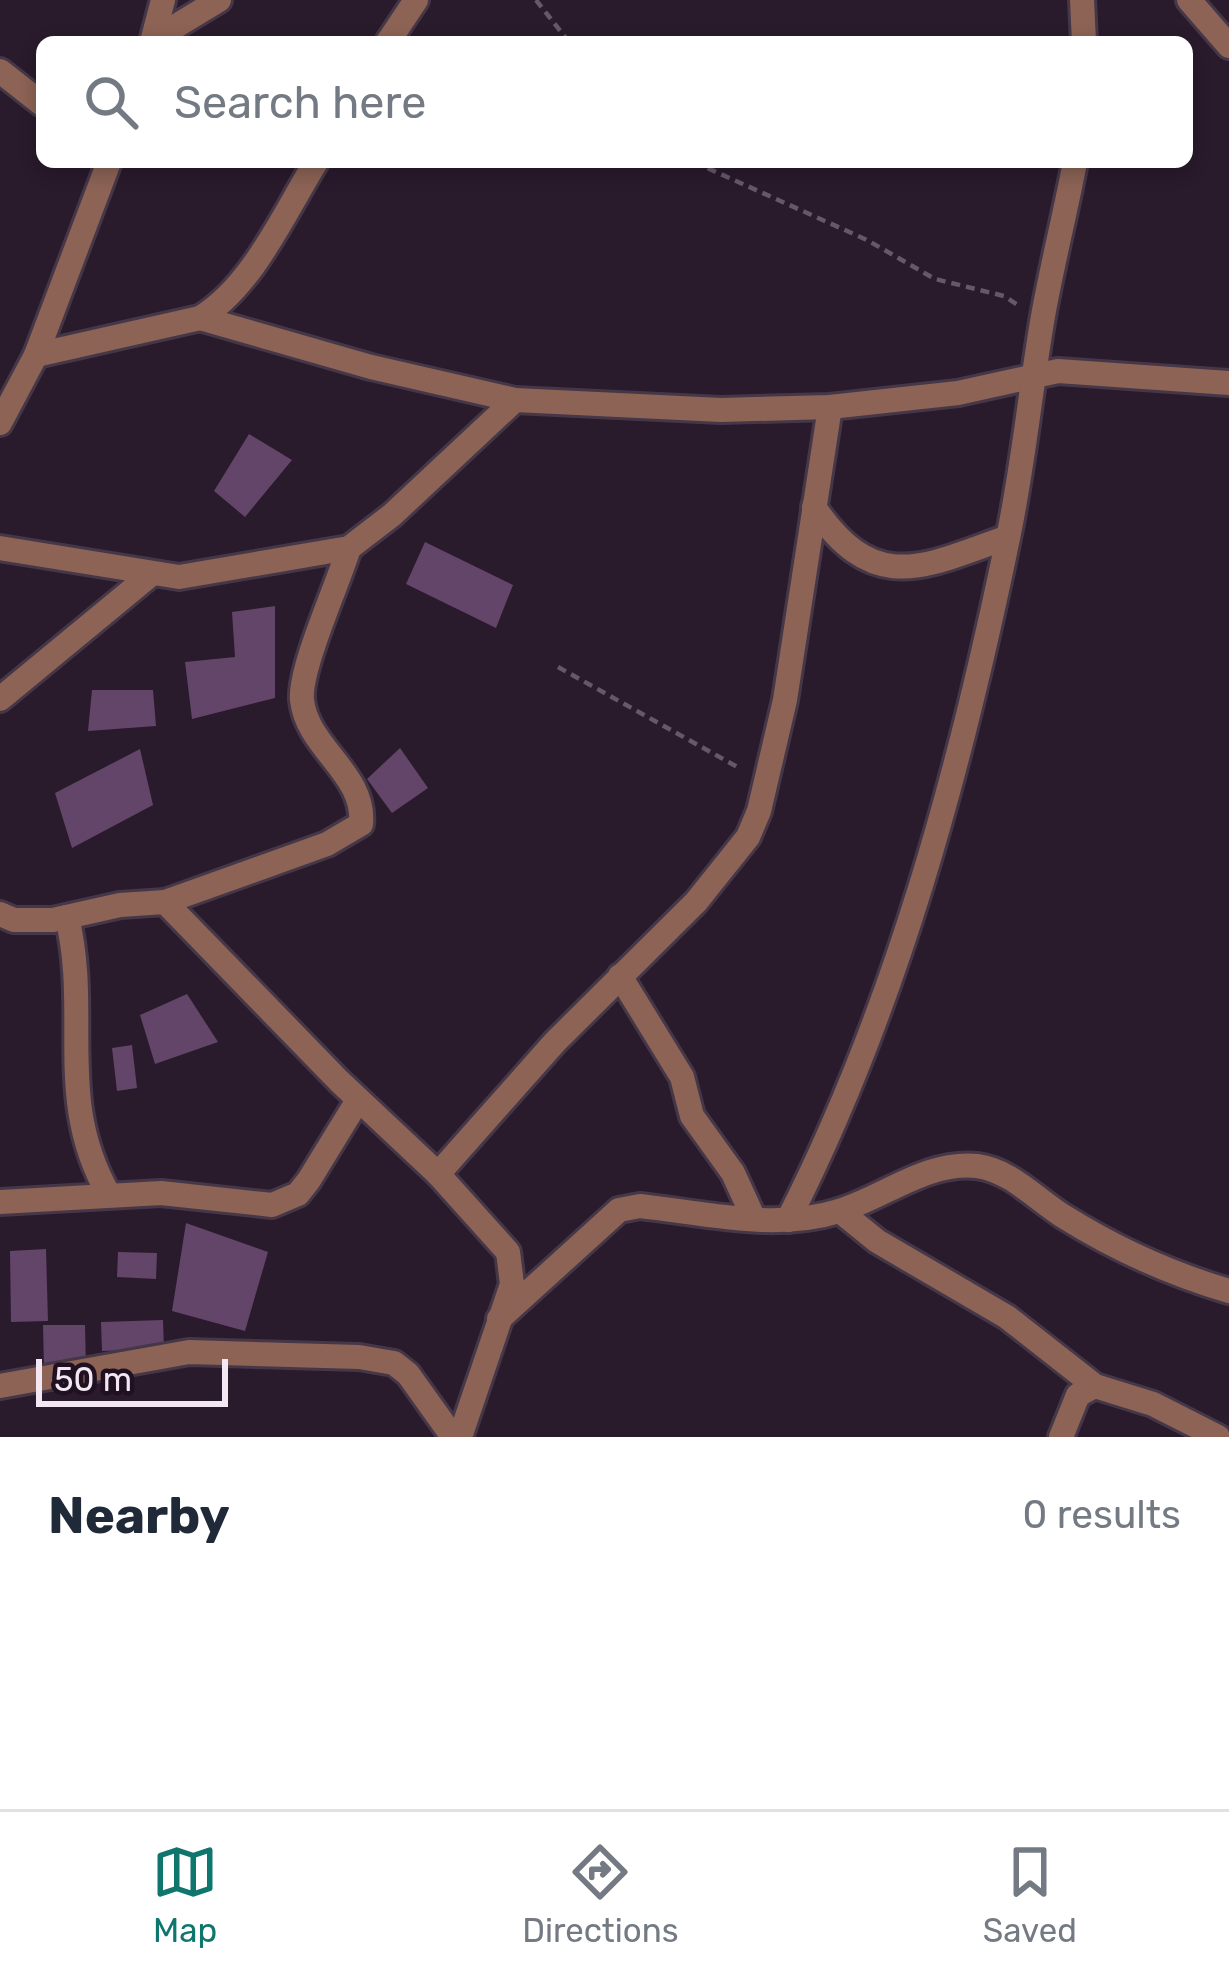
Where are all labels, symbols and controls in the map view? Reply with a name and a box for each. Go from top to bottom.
search box [36,36,1193,168]
icon: search [78,69,144,135]
text: Search here [174,76,426,129]
scale bar [36,1353,228,1406]
text: 50 m [54,1360,132,1399]
text: Nearby [48,1485,230,1546]
text: 0 results [1022,1492,1181,1538]
tab: Map [152,1839,218,1950]
tab: Directions [522,1839,679,1950]
tab: Saved [983,1839,1077,1950]

